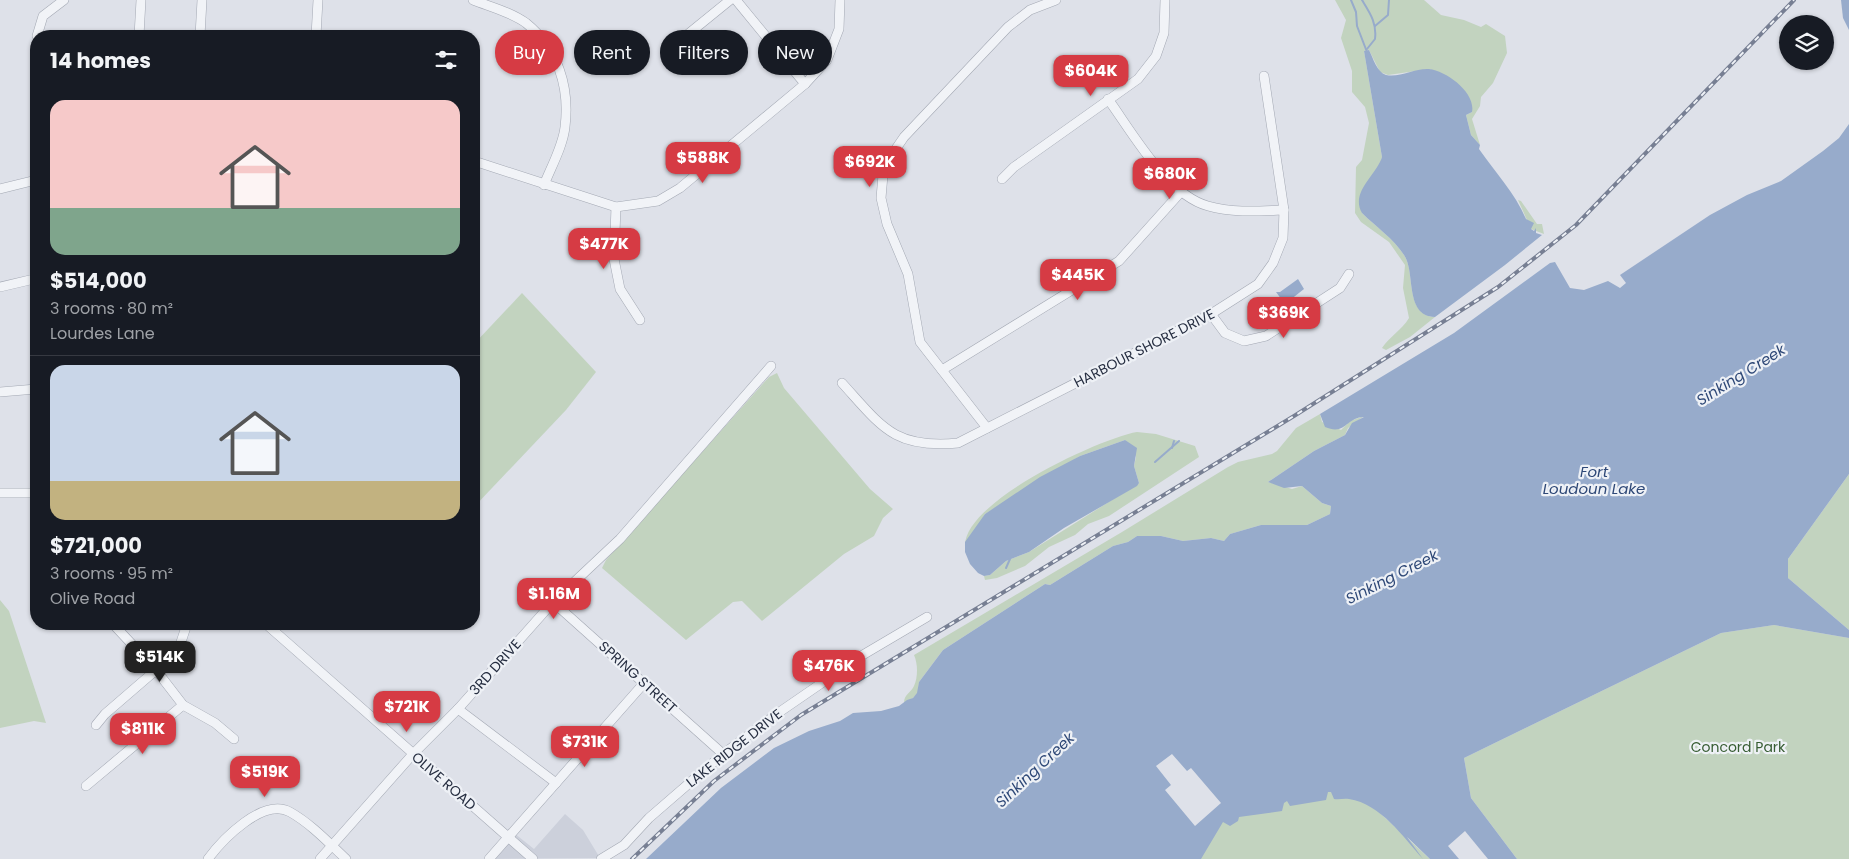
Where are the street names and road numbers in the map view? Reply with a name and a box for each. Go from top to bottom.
street label: HARBOUR SHORE DRIVE [1070,304,1218,392]
street label: 3RD DRIVE [465,635,525,699]
street label: SPRING STREET [595,636,682,718]
street label: LAKE RIDGE DRIVE [682,704,786,792]
street label: OLIVE ROAD [407,747,481,815]

